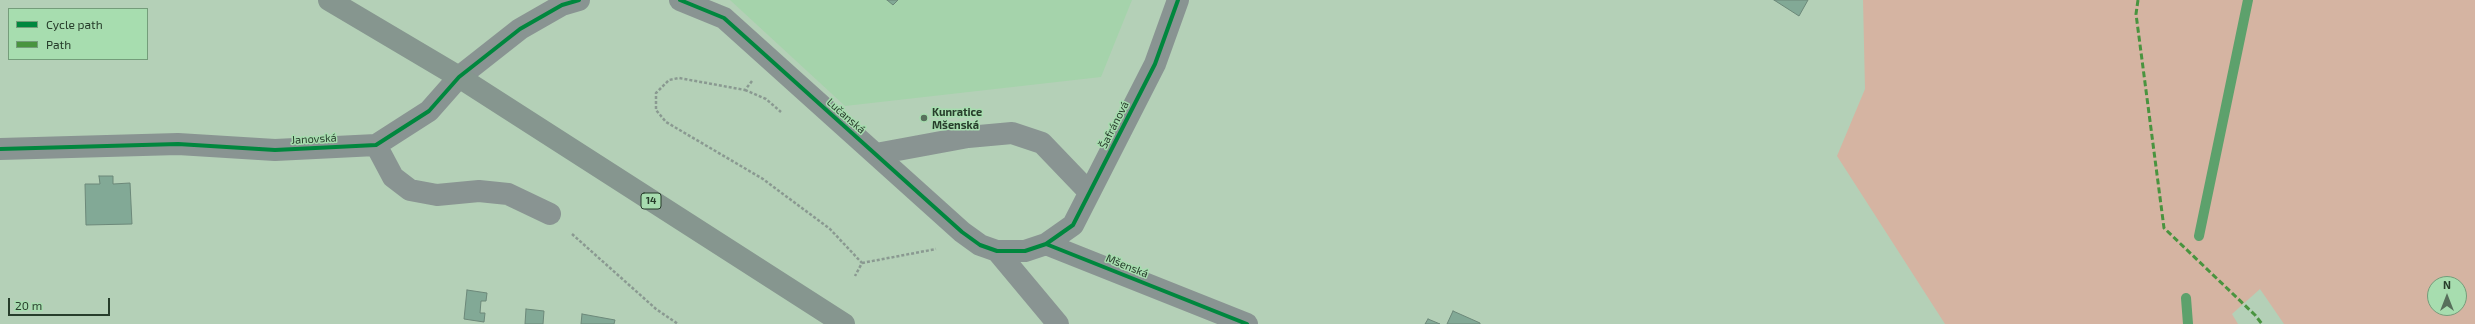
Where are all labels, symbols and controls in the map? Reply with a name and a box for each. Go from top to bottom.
legend [8,8,148,60]
text: Cycle path [46,17,103,31]
text: Path [46,37,71,51]
street label: Lučanská [824,96,868,136]
street label: Šafránová [1096,99,1132,151]
place label: Kunratice Mšenská [932,105,982,131]
marker: Kunratice Mšenská [919,113,929,123]
street label: Janovská [291,131,337,147]
road number: 14 [641,193,661,209]
street label: Mšenská [1104,251,1150,281]
north arrow [2427,276,2467,316]
text: N [2443,278,2451,291]
scale bar [10,290,112,316]
text: 20 m [15,298,42,312]

